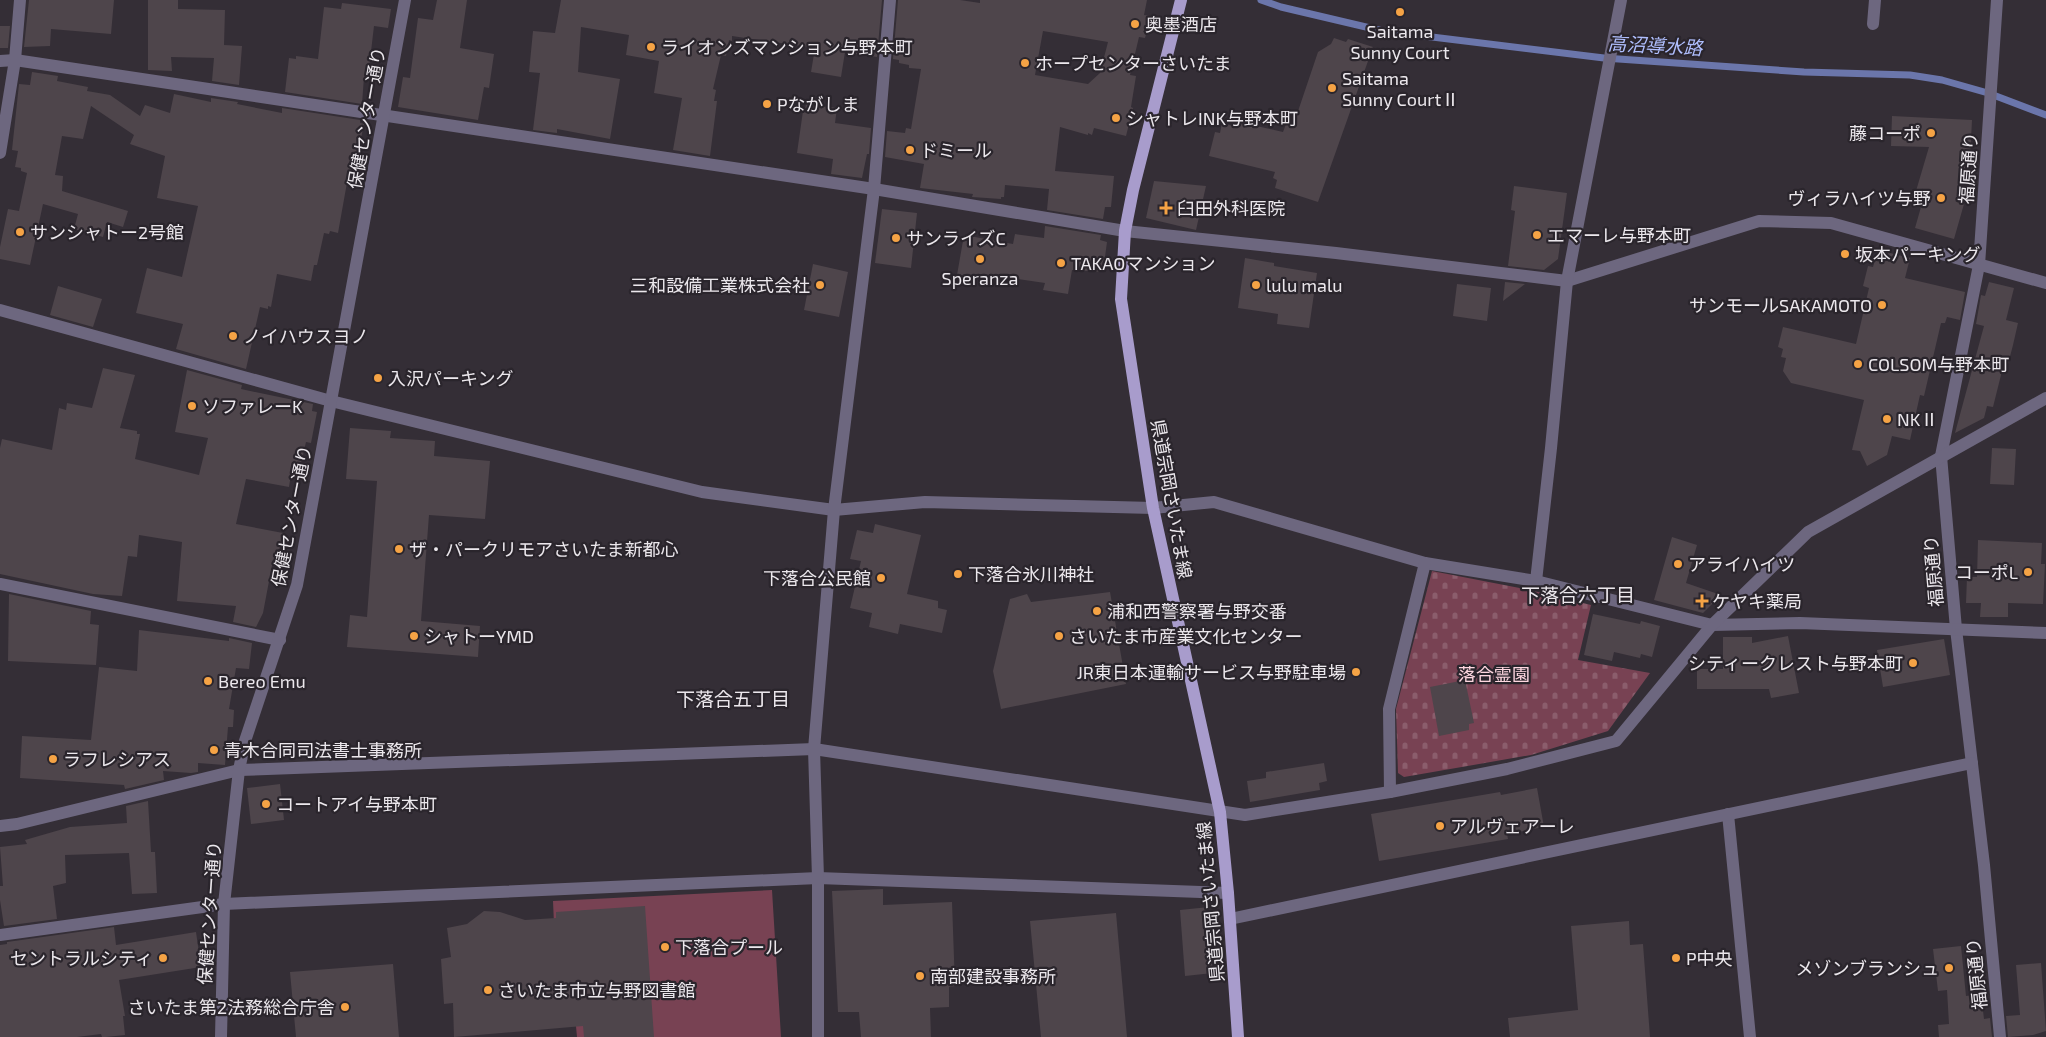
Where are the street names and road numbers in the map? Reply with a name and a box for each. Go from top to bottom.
street label: 保健センター通り [343,45,389,191]
street label: 福原通り [1955,131,1981,205]
street label: 県道宗岡さいたま線 [1147,418,1197,580]
street label: 保健センター通り [266,443,316,589]
street label: 福原通り [1919,534,1947,608]
street label: 県道宗岡さいたま線 [1192,821,1228,983]
street label: 保健センター通り [193,840,225,986]
street label: 福原通り [1961,937,1991,1011]

